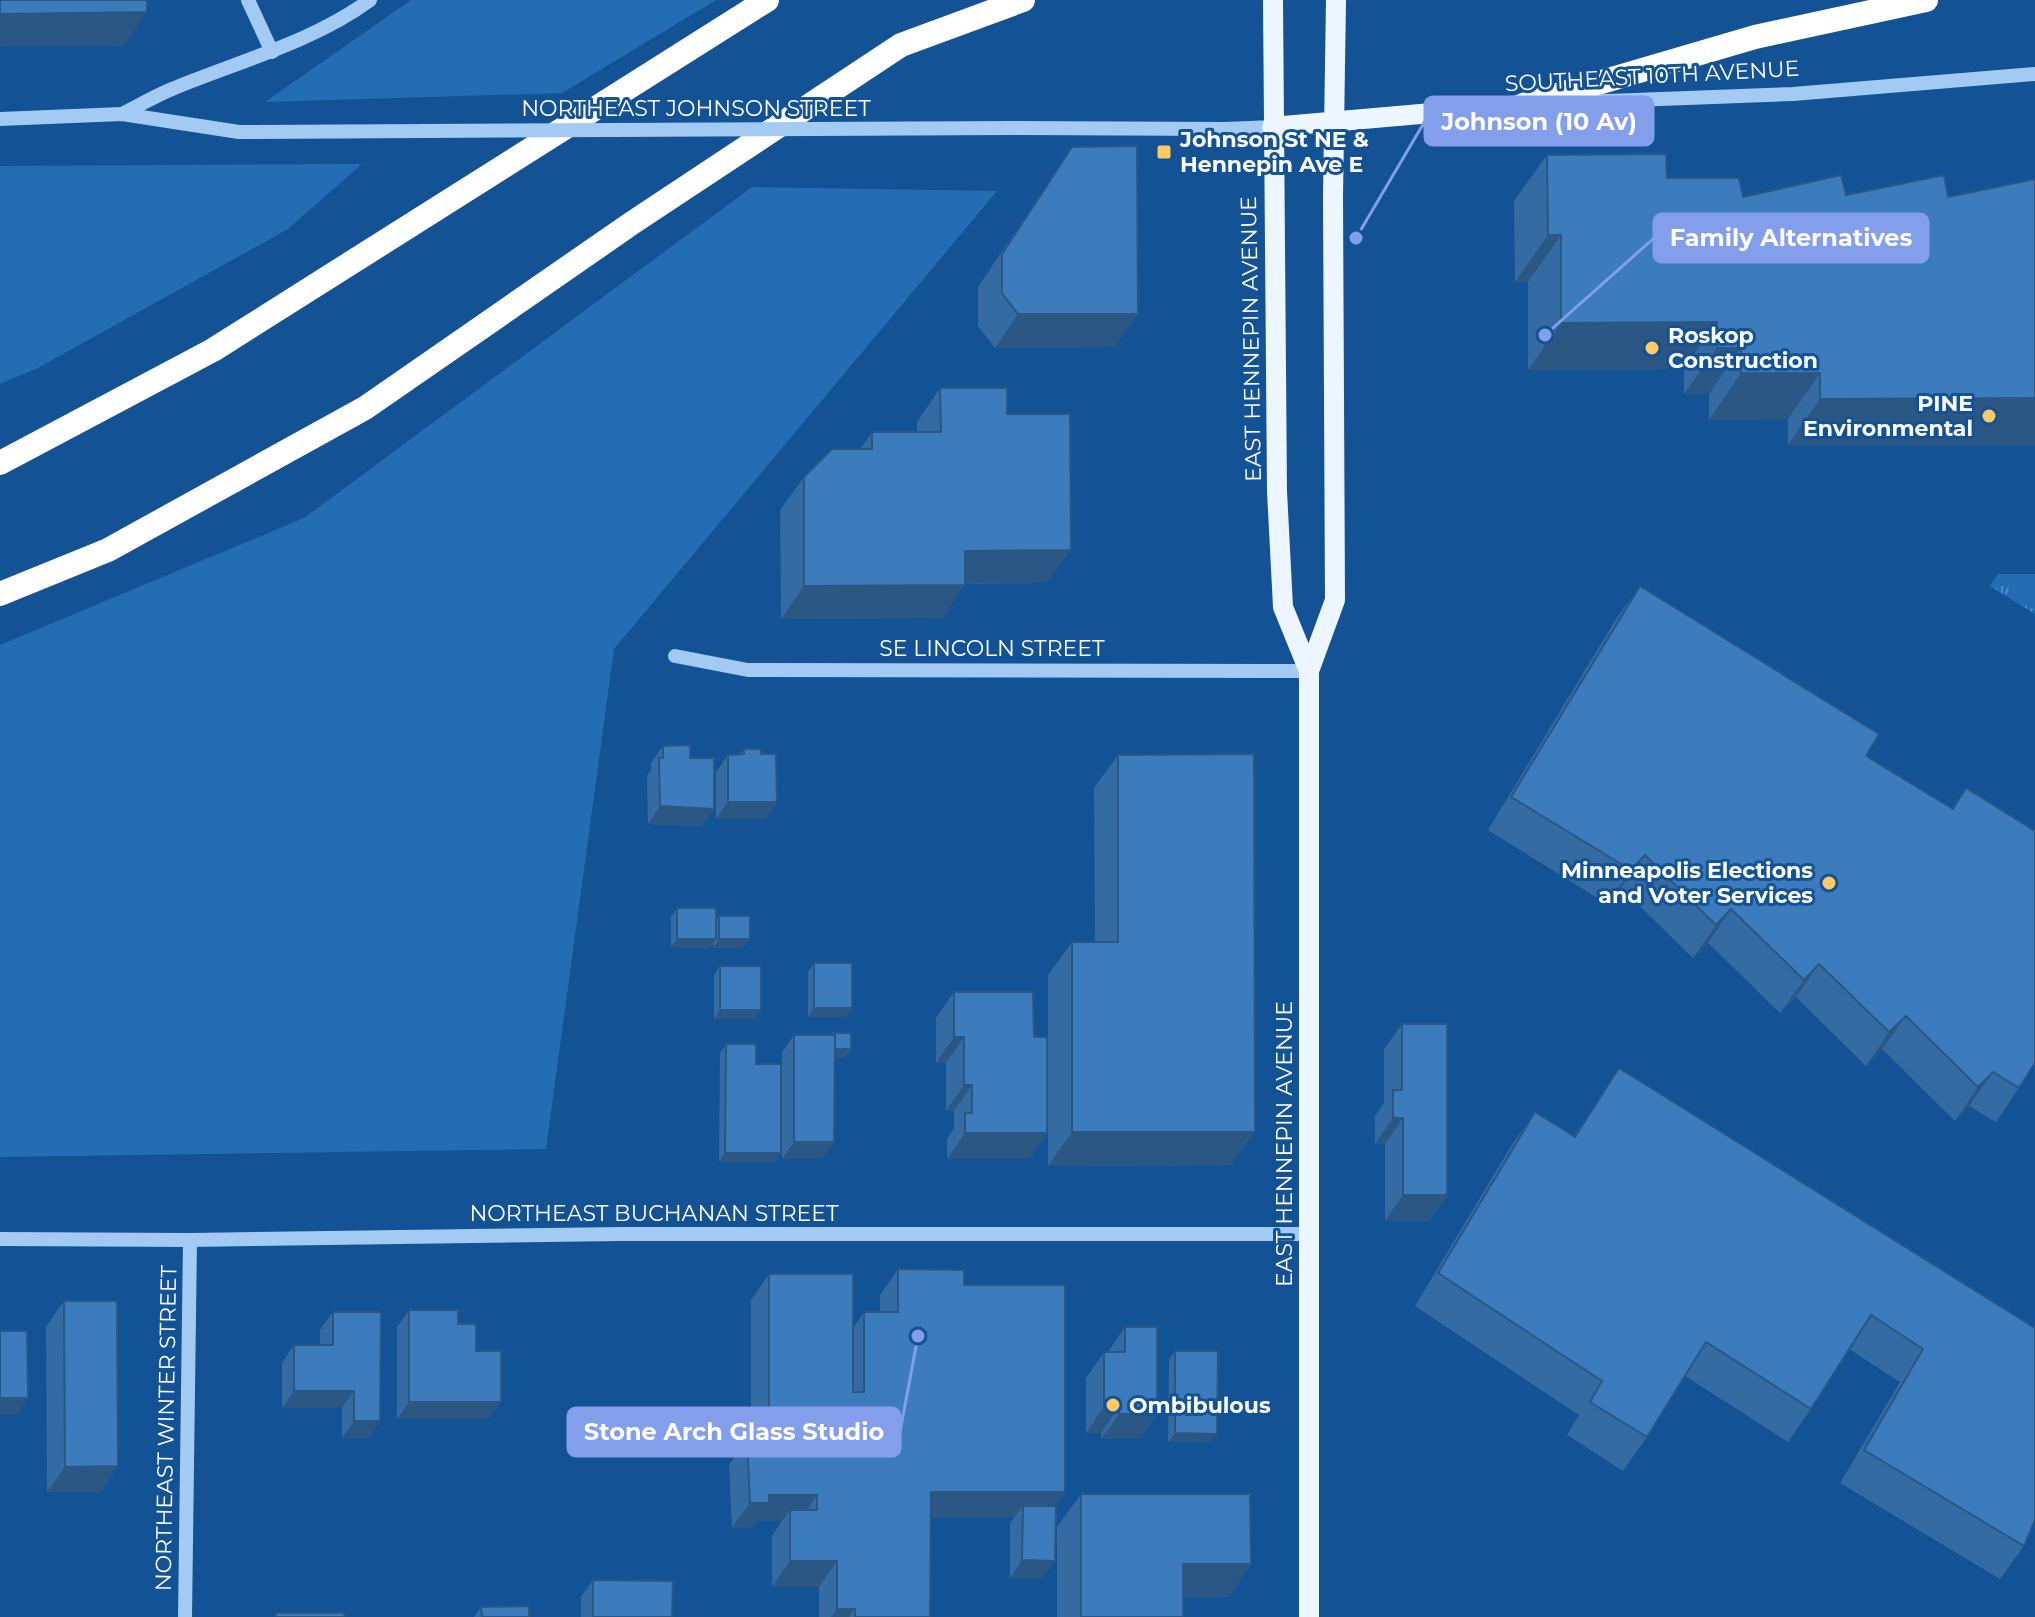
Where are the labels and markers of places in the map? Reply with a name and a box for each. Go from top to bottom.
callout: Johnson (10 Av) [1425,97,1653,145]
place label: Johnson St NE & Hennepin Ave E [1179,126,1369,178]
marker: Johnson St NE & Hennepin Ave E [1155,143,1173,161]
callout: Family Alternatives [1654,214,1928,262]
place label: Roskop Construction [1668,322,1818,374]
marker: Roskop Construction [1643,339,1661,357]
place label: PINE Environmental [1803,390,1973,442]
marker: PINE Environmental [1980,407,1998,425]
place label: Minneapolis Elections and Voter Services [1561,857,1813,909]
marker: Minneapolis Elections and Voter Services [1820,874,1838,892]
place label: Ombibulous [1129,1392,1271,1419]
marker: Ombibulous [1104,1396,1122,1414]
callout: Stone Arch Glass Studio [568,1408,900,1456]

